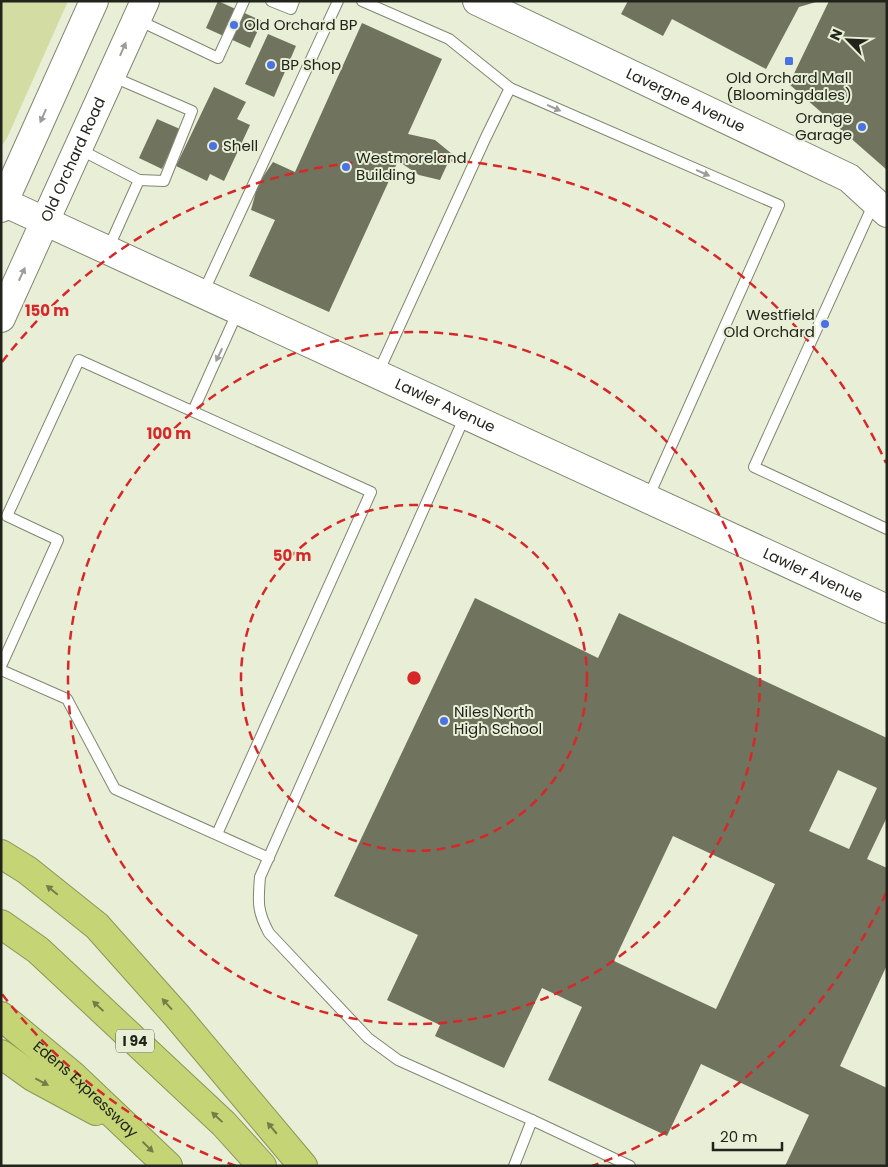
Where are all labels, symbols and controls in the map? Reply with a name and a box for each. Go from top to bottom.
place label: Old Orchard BP [244,14,358,35]
north arrow [823,15,873,65]
marker: Old Orchard BP [228,19,240,31]
text: N [825,26,847,44]
one-way arrow [120,42,128,56]
place label: BP Shop [281,54,341,75]
marker: Old Orchard Mall (Bloomingdales) [783,55,795,67]
marker: BP Shop [265,59,277,71]
street label: Lavergne Avenue [623,63,749,137]
place label: Old Orchard Mall (Bloomingdales) [726,67,852,105]
street label: Old Orchard Road [35,94,110,225]
one-way arrow [547,104,561,112]
place label: Orange Garage [795,107,852,145]
one-way arrow [38,109,46,123]
marker: Orange Garage [856,121,868,133]
place label: Shell [223,135,258,156]
marker: Shell [207,140,219,152]
place label: Westmoreland Building [356,147,467,185]
marker: Westmoreland Building [340,161,352,173]
one-way arrow [696,169,710,177]
one-way arrow [18,266,26,281]
text: 150 m [25,300,69,321]
place label: Westfield Old Orchard [723,304,815,342]
marker: Westfield Old Orchard [819,318,831,330]
one-way arrow [214,348,222,362]
street label: Lawler Avenue [392,373,499,437]
text: 100 m [147,423,191,444]
street label: Lawler Avenue [760,542,867,607]
text: 50 m [273,545,311,566]
centre of rings [405,669,423,687]
place label: Niles North High School [454,701,542,739]
marker: Niles North High School [438,715,450,727]
one-way arrow [46,885,59,896]
one-way arrow [161,999,173,1011]
one-way arrow [93,1000,105,1012]
road number: I 94 [116,1030,154,1052]
street label: Edens Expressway [29,1036,143,1143]
one-way arrow [34,1078,49,1086]
one-way arrow [211,1111,223,1123]
scale bar [713,1120,782,1152]
one-way arrow [267,1122,278,1135]
text: 20 m [720,1126,758,1147]
one-way arrow [142,1141,154,1153]

